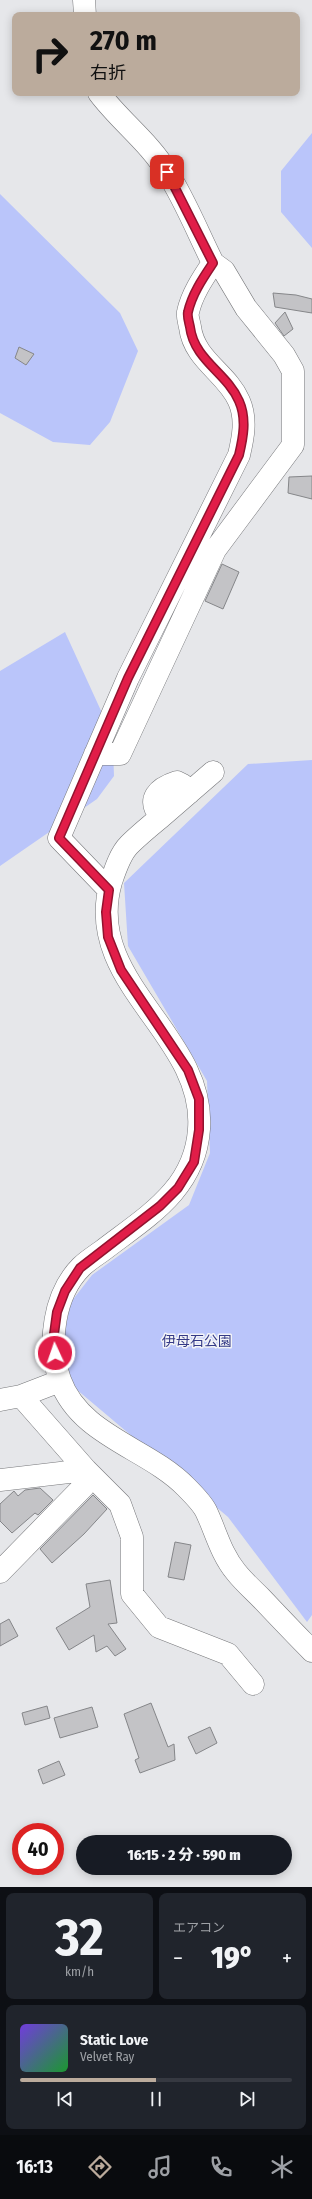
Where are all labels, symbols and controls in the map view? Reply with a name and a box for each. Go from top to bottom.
text: 270 m [90,24,157,57]
icon: right [24,28,76,80]
text: 右折 [90,62,126,84]
pin [150,155,184,189]
icon: arrive [156,161,178,183]
position arrow [34,1332,76,1374]
park label: 伊母石公園 [162,1333,232,1350]
speed limit sign: 40 [12,1823,64,1875]
text: 16:15 · 2 分 · 590 m [127,1846,241,1864]
text: 32 [55,1906,104,1969]
text: エアコン [173,1920,225,1935]
text: 19° [211,1940,254,1976]
text: − [173,1945,183,1972]
text: + [282,1945,292,1972]
text: km/h [65,1964,94,1979]
text: Static Love [80,2031,148,2049]
text: Velvet Ray [80,2049,134,2064]
icon: previous [54,2088,76,2110]
icon: pause [145,2088,167,2110]
icon: next [236,2088,258,2110]
icon: directions [86,2153,114,2181]
icon: music [146,2153,174,2181]
icon: phone [207,2153,235,2181]
icon: climate [268,2153,296,2181]
text: 16:13 [16,2156,53,2178]

